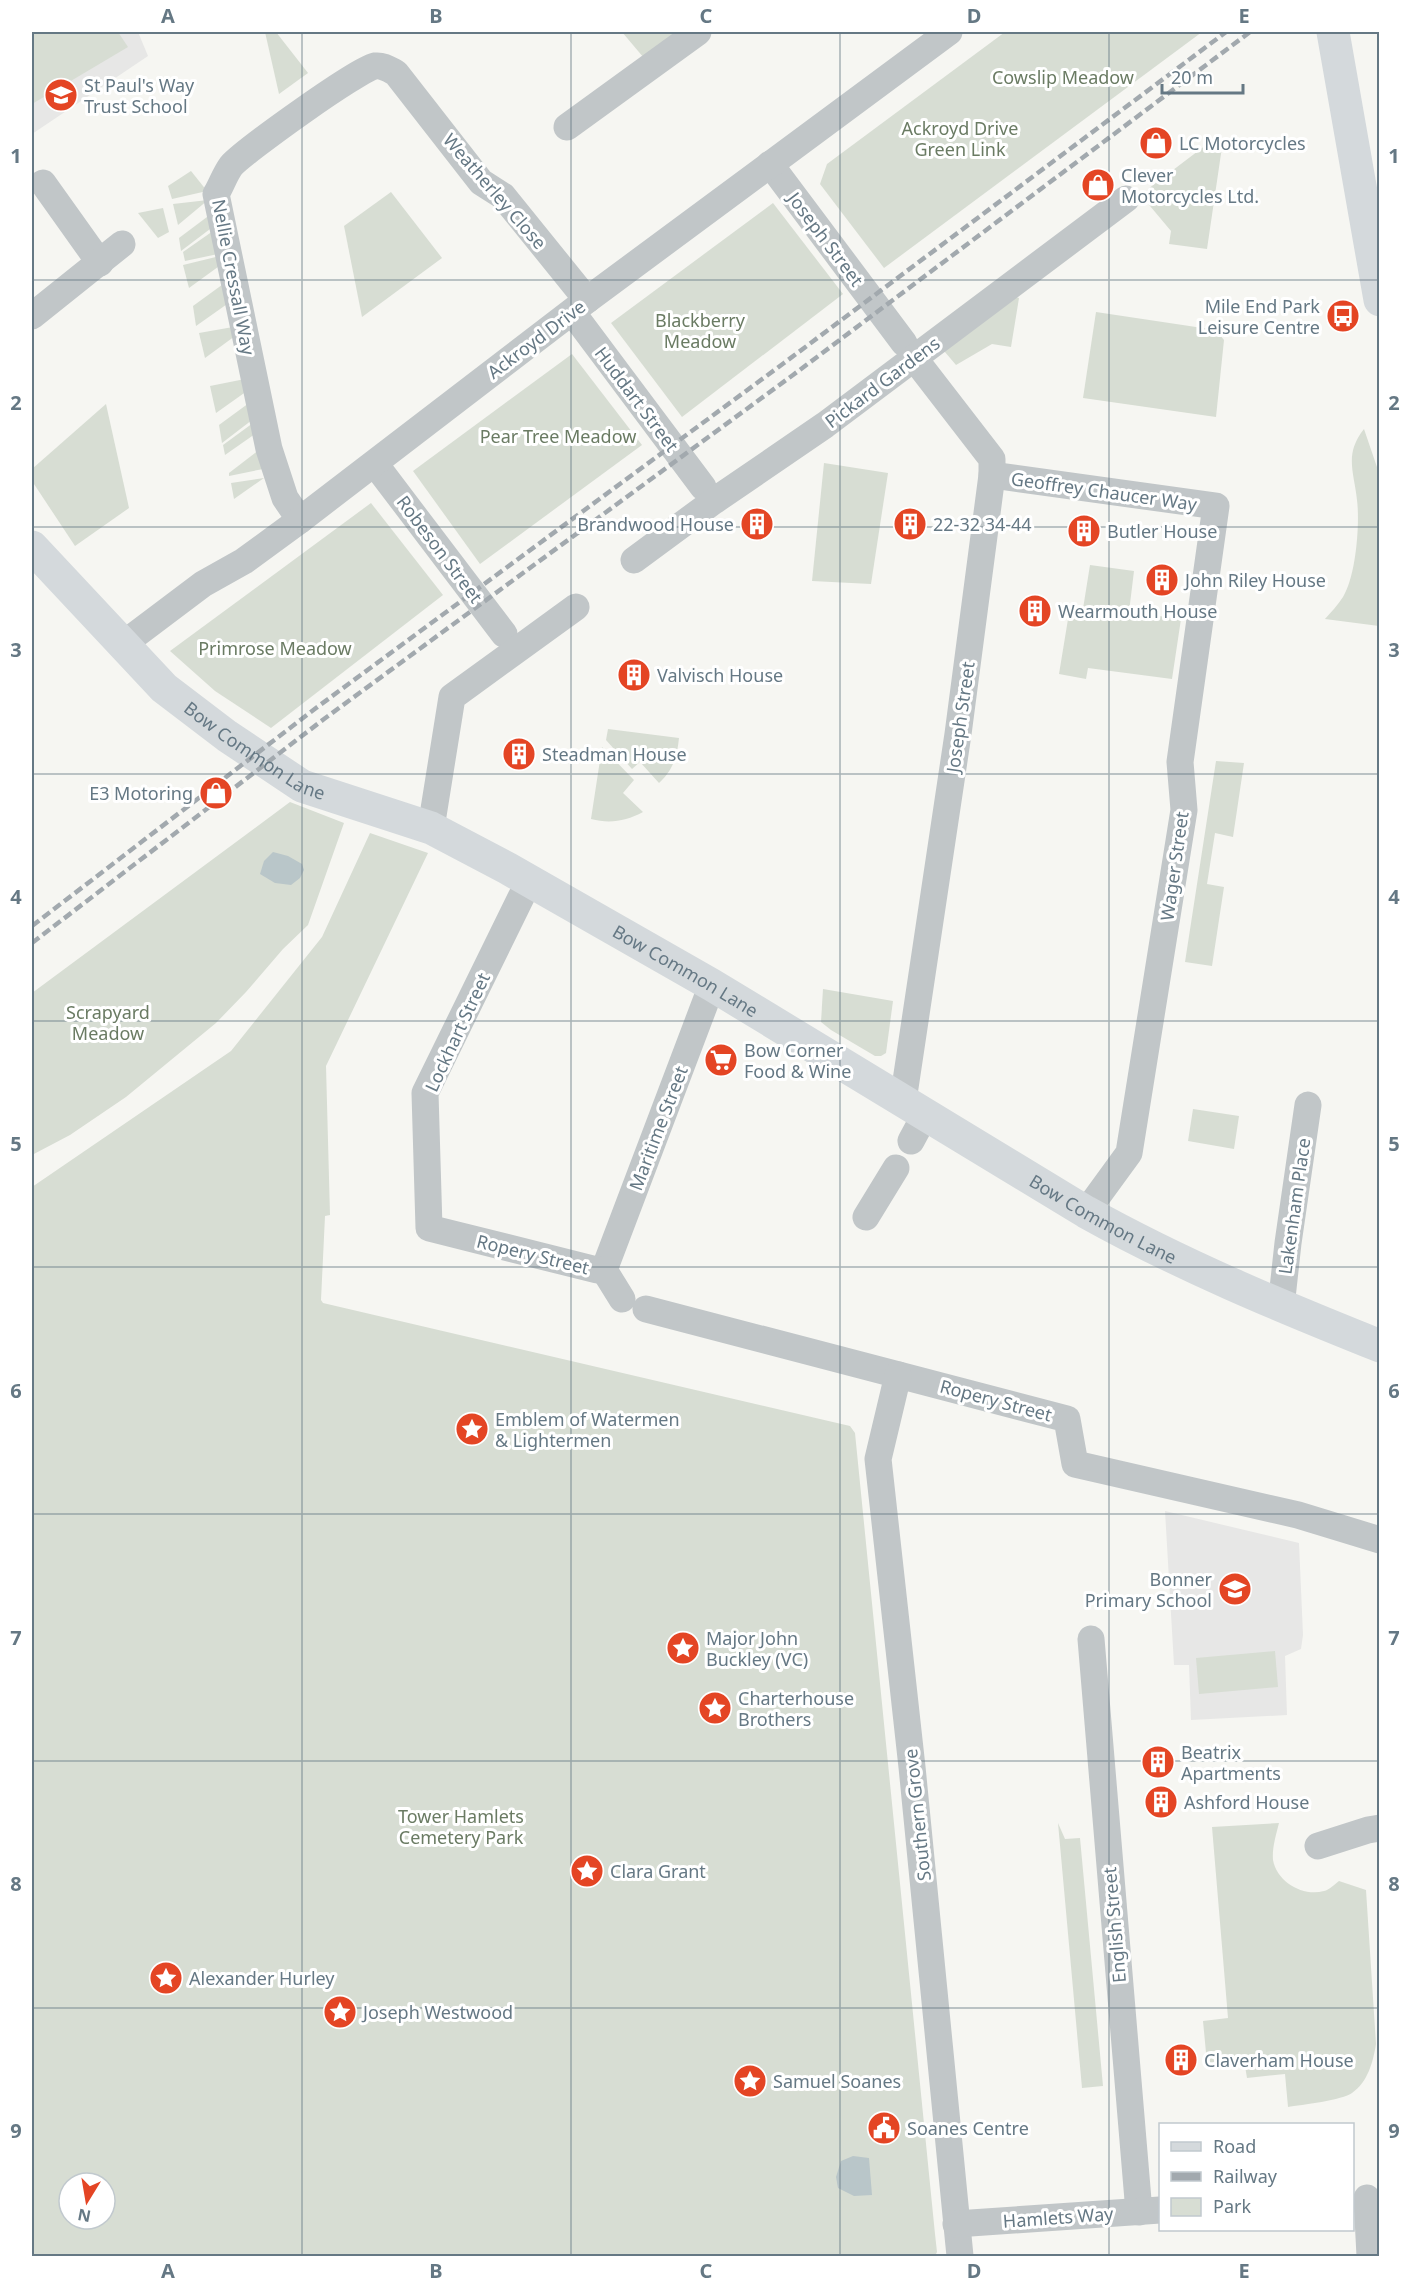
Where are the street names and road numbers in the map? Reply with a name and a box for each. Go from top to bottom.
street label: Weatherley Close [438,128,552,254]
street label: Joseph Street [782,186,869,291]
street label: Nellie Cressall Way [207,197,261,358]
street label: Ackroyd Drive [482,294,590,384]
street label: Pickard Gardens [820,331,944,433]
street label: Huddart Street [590,342,685,457]
street label: Geoffrey Chaucer Way [1009,466,1199,516]
street label: Robeson Street [392,490,489,608]
street label: Joseph Street [940,660,980,776]
street label: Bow Common Lane [179,696,328,805]
street label: Wager Street [1154,809,1194,922]
street label: Bow Common Lane [608,919,763,1022]
street label: Lockhart Street [419,968,495,1095]
street label: Maritime Street [623,1062,693,1194]
street label: Lakenham Place [1273,1136,1315,1276]
street label: Bow Common Lane [1025,1169,1181,1269]
street label: Ropery Street [474,1228,592,1280]
street label: Ropery Street [937,1374,1055,1427]
street label: Southern Grove [898,1748,936,1882]
street label: English Street [1097,1866,1131,1984]
street label: Hamlets Way [1002,2201,1115,2233]

